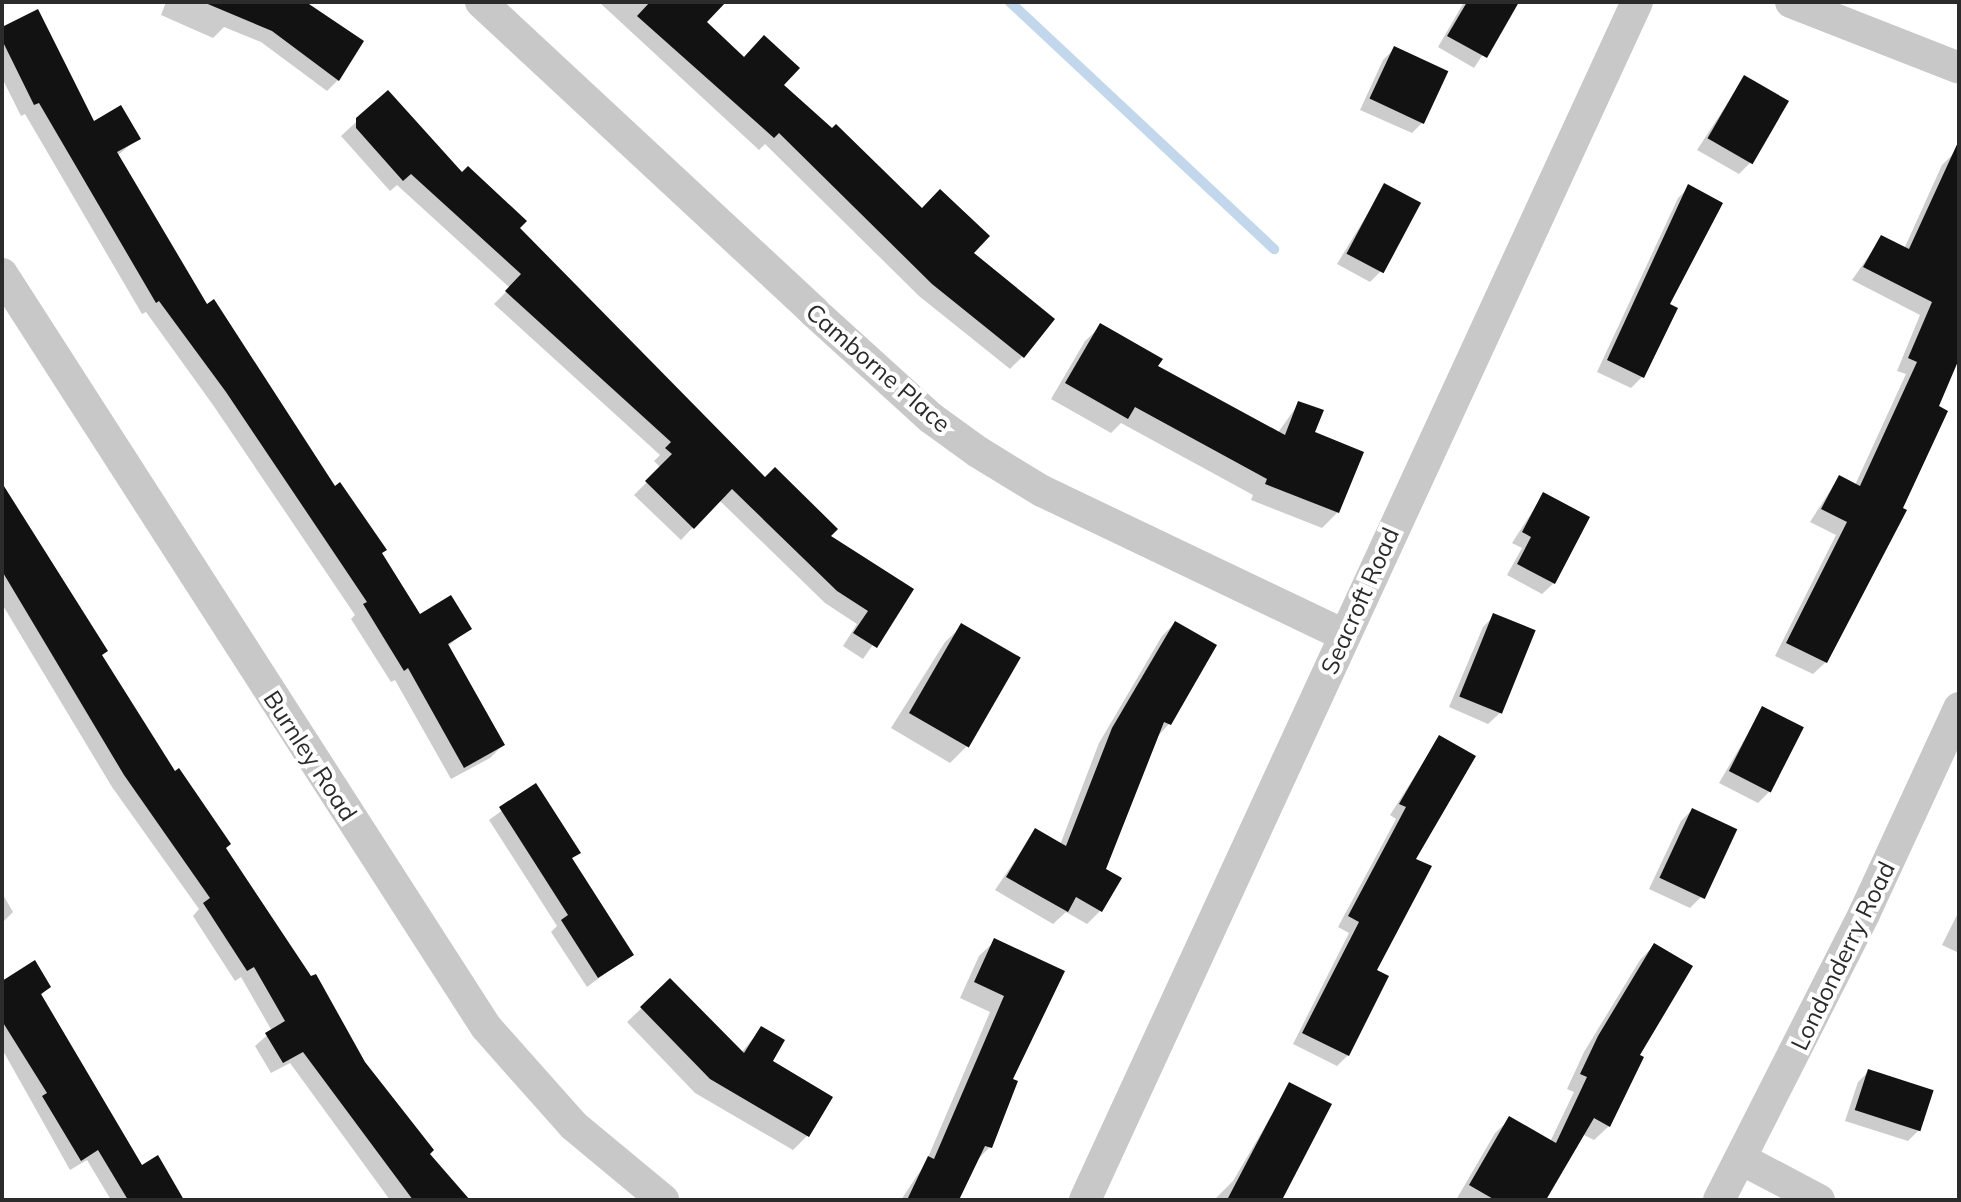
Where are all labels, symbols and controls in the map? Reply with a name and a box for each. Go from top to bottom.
street label: Camborne Place [800,297,956,439]
street label: Seacroft Road [1315,523,1405,679]
street label: Burnley Road [257,686,363,826]
street label: Londonderry Road [1785,857,1901,1055]

